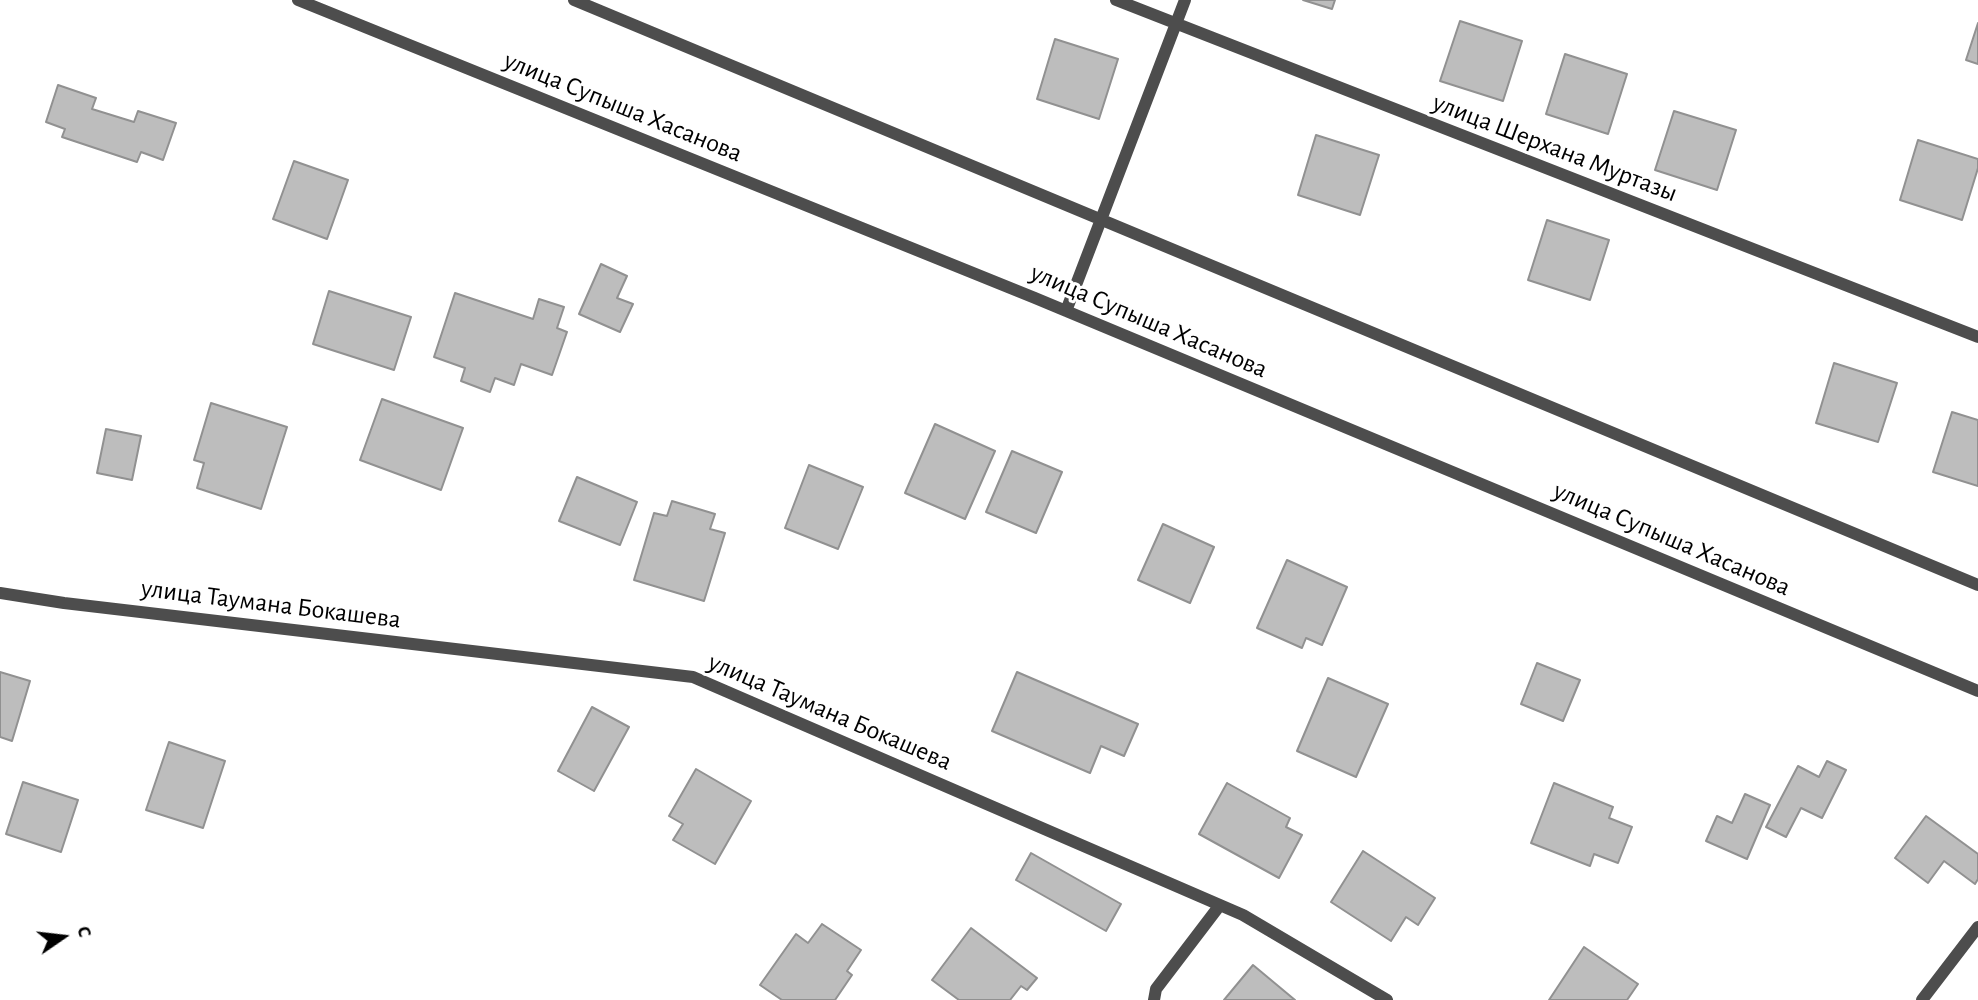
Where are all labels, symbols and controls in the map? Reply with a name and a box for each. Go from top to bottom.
street label: улица Супыша Хасанова [499,45,747,169]
street label: улица Шерхана Муртазы [1428,87,1682,209]
street label: улица Супыша Хасанова [1026,257,1272,385]
street label: улица Супыша Хасанова [1549,475,1795,603]
street label: улица Таумана Бокашева [139,573,403,635]
street label: улица Таумана Бокашева [703,647,957,777]
north arrow [28,902,98,972]
text: С [73,924,94,939]

